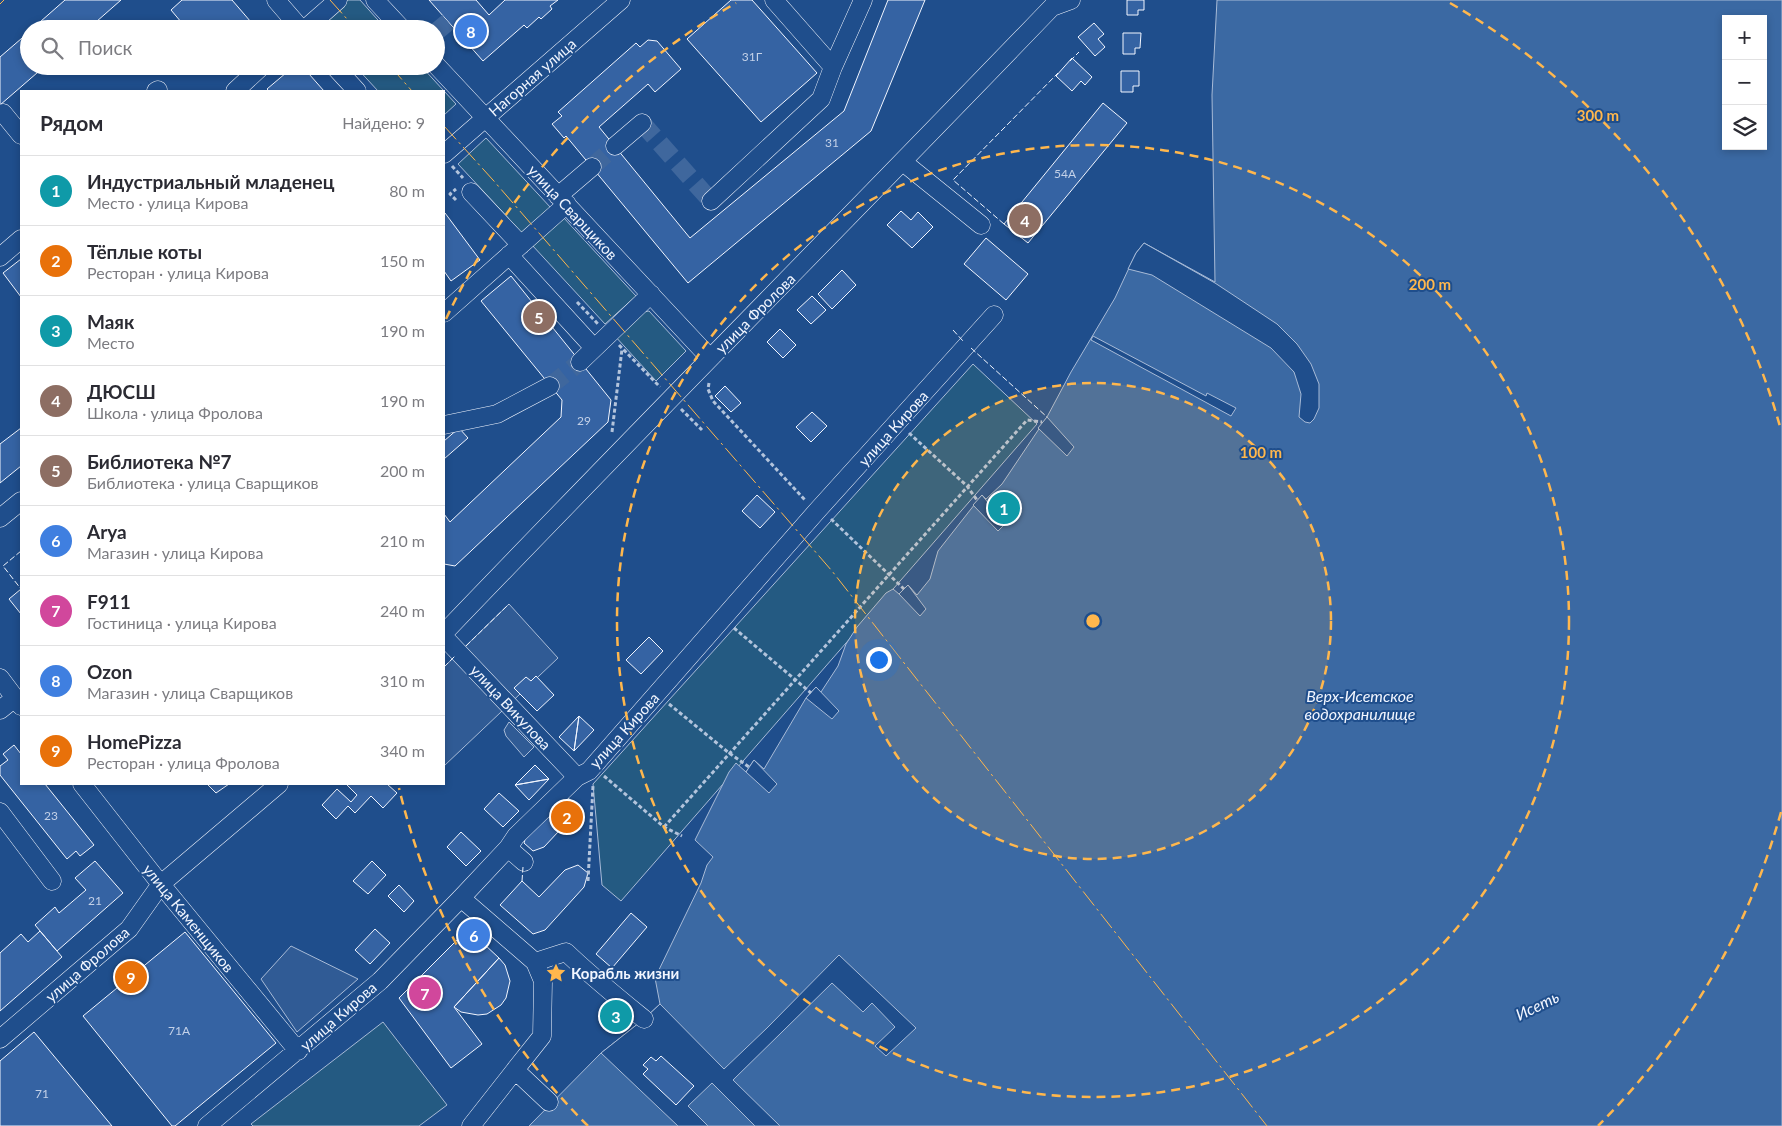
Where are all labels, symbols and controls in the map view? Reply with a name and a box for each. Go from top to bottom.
pin: 8 [455,12,487,50]
map controls [1722,15,1767,150]
button: + [1722,15,1767,60]
search box [20,20,445,75]
icon: search [38,34,66,62]
street label: Нагорная улица [485,34,579,120]
text: Поиск [78,36,132,59]
house number: 31Г [742,49,763,64]
button: − [1722,60,1767,105]
button: layers [1722,105,1767,150]
text: 300 m [1577,106,1619,124]
text: Рядом [40,110,103,135]
text: Найдено: 9 [342,113,425,132]
house number: 31 [825,135,839,150]
street label: улица Сварщиков [524,161,622,263]
house number: 54А [1054,166,1077,181]
text: Индустриальный младенец [87,170,335,193]
text: 1 [51,181,61,200]
text: 80 m [389,181,425,200]
text: Место · улица Кирова [87,193,248,212]
pin: 4 [1009,201,1041,239]
text: Тёплые коты [87,240,202,263]
text: 2 [51,251,61,270]
text: 150 m [380,251,425,270]
text: Ресторан · улица Кирова [87,263,269,282]
street label: улица Фролова [711,269,799,357]
text: 200 m [1409,275,1451,293]
pin: 5 [523,298,555,336]
text: Маяк [87,310,134,333]
text: 3 [51,321,61,340]
text: 190 m [380,321,425,340]
text: Место [87,333,135,352]
text: ДЮСШ [87,380,156,403]
street label: улица Кирова [854,387,932,469]
text: 4 [51,391,61,410]
text: 190 m [380,391,425,410]
text: Школа · улица Фролова [87,403,263,422]
house number: 29 [577,413,591,428]
text: 100 m [1240,443,1282,461]
text: Библиотека №7 [87,450,232,473]
text: 5 [51,461,61,480]
text: 200 m [380,461,425,480]
text: Библиотека · улица Сварщиков [87,473,319,492]
pin: 1 [988,489,1020,527]
text: Arya [87,520,127,543]
text: 6 [51,531,61,550]
text: 210 m [380,531,425,550]
text: Магазин · улица Кирова [87,543,263,562]
text: F911 [87,590,131,613]
text: 7 [51,601,61,620]
text: 240 m [380,601,425,620]
centre of rings [1084,612,1102,630]
text: Гостиница · улица Кирова [87,613,277,632]
your location [866,647,892,673]
text: Ozon [87,660,132,683]
street label: улица Викулова [467,661,555,753]
text: 8 [51,671,61,690]
text: 310 m [380,671,425,690]
text: Магазин · улица Сварщиков [87,683,293,702]
water label: Верх-Исетское водохранилище [1304,686,1416,723]
street label: улица Кирова [585,689,663,771]
text: HomePizza [87,730,182,753]
text: 9 [51,741,61,760]
text: 340 m [380,741,425,760]
text: Ресторан · улица Фролова [87,753,280,772]
pin: 2 [551,798,583,836]
house number: 23 [44,808,58,823]
street label: улица Каменщиков [140,860,238,976]
house number: 21 [88,893,102,908]
pin: 6 [458,916,490,954]
street label: улица Фролова [41,923,133,1005]
pin: 9 [115,958,147,996]
place icon: Корабль жизни [545,962,567,984]
place label: Корабль жизни [571,964,679,982]
pin: 7 [409,974,441,1012]
street label: улица Кирова [296,978,380,1054]
water label: Исеть [1512,986,1562,1024]
pin: 3 [600,997,632,1035]
house number: 71А [168,1023,191,1038]
house number: 71 [35,1086,49,1101]

